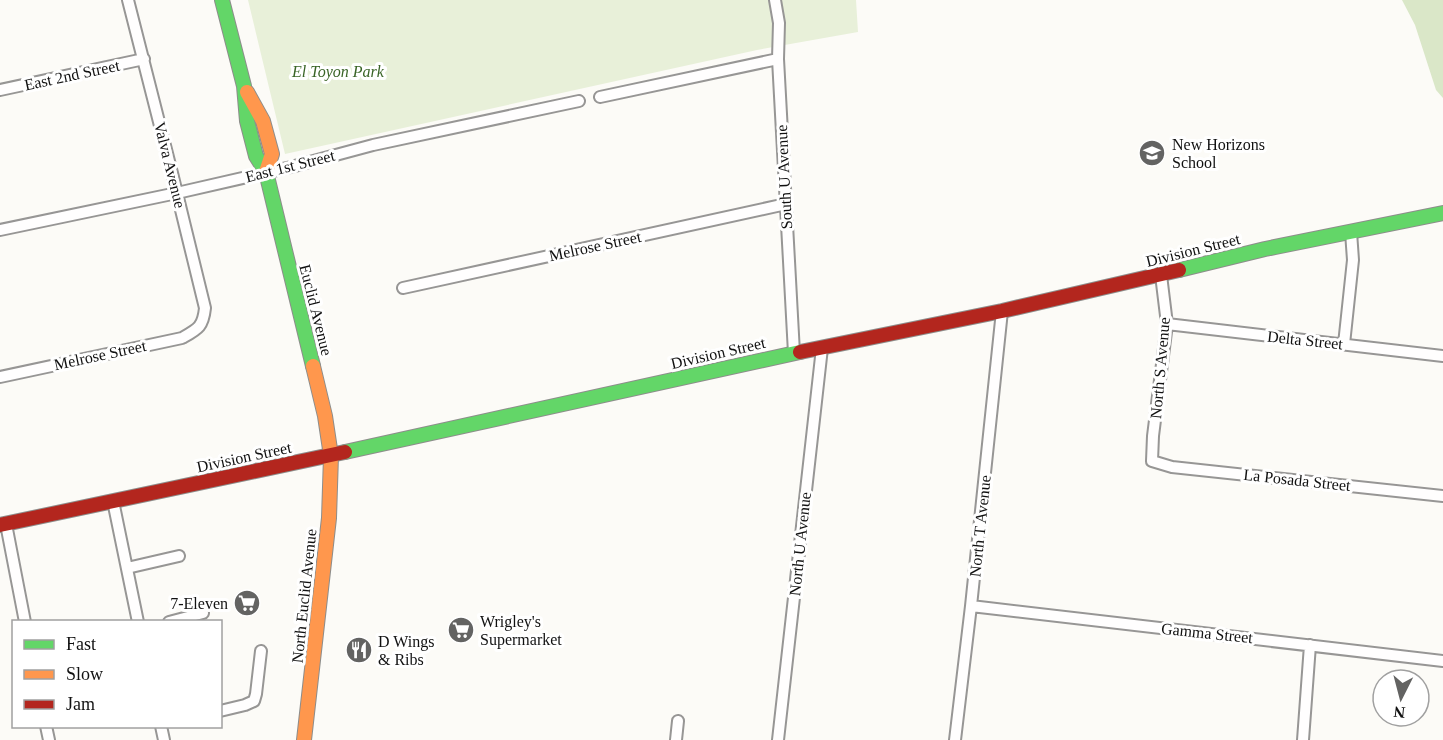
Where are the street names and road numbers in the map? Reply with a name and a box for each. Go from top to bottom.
street label: East 2nd Street [23,57,122,93]
street label: Valva Avenue [151,120,189,210]
street label: South U Avenue [773,124,795,230]
street label: East 1st Street [244,147,337,185]
street label: Melrose Street [547,228,643,264]
street label: Division Street [1144,230,1242,270]
street label: Euclid Avenue [296,263,336,357]
street label: North S Avenue [1147,316,1173,420]
street label: Delta Street [1266,328,1344,352]
street label: Division Street [669,334,767,372]
street label: Melrose Street [52,337,148,373]
street label: Division Street [195,439,293,475]
street label: La Posada Street [1243,466,1352,494]
street label: North T Avenue [966,474,994,578]
street label: North U Avenue [786,491,814,597]
street label: North Euclid Avenue [289,528,319,664]
street label: Gamma Street [1160,620,1254,646]

